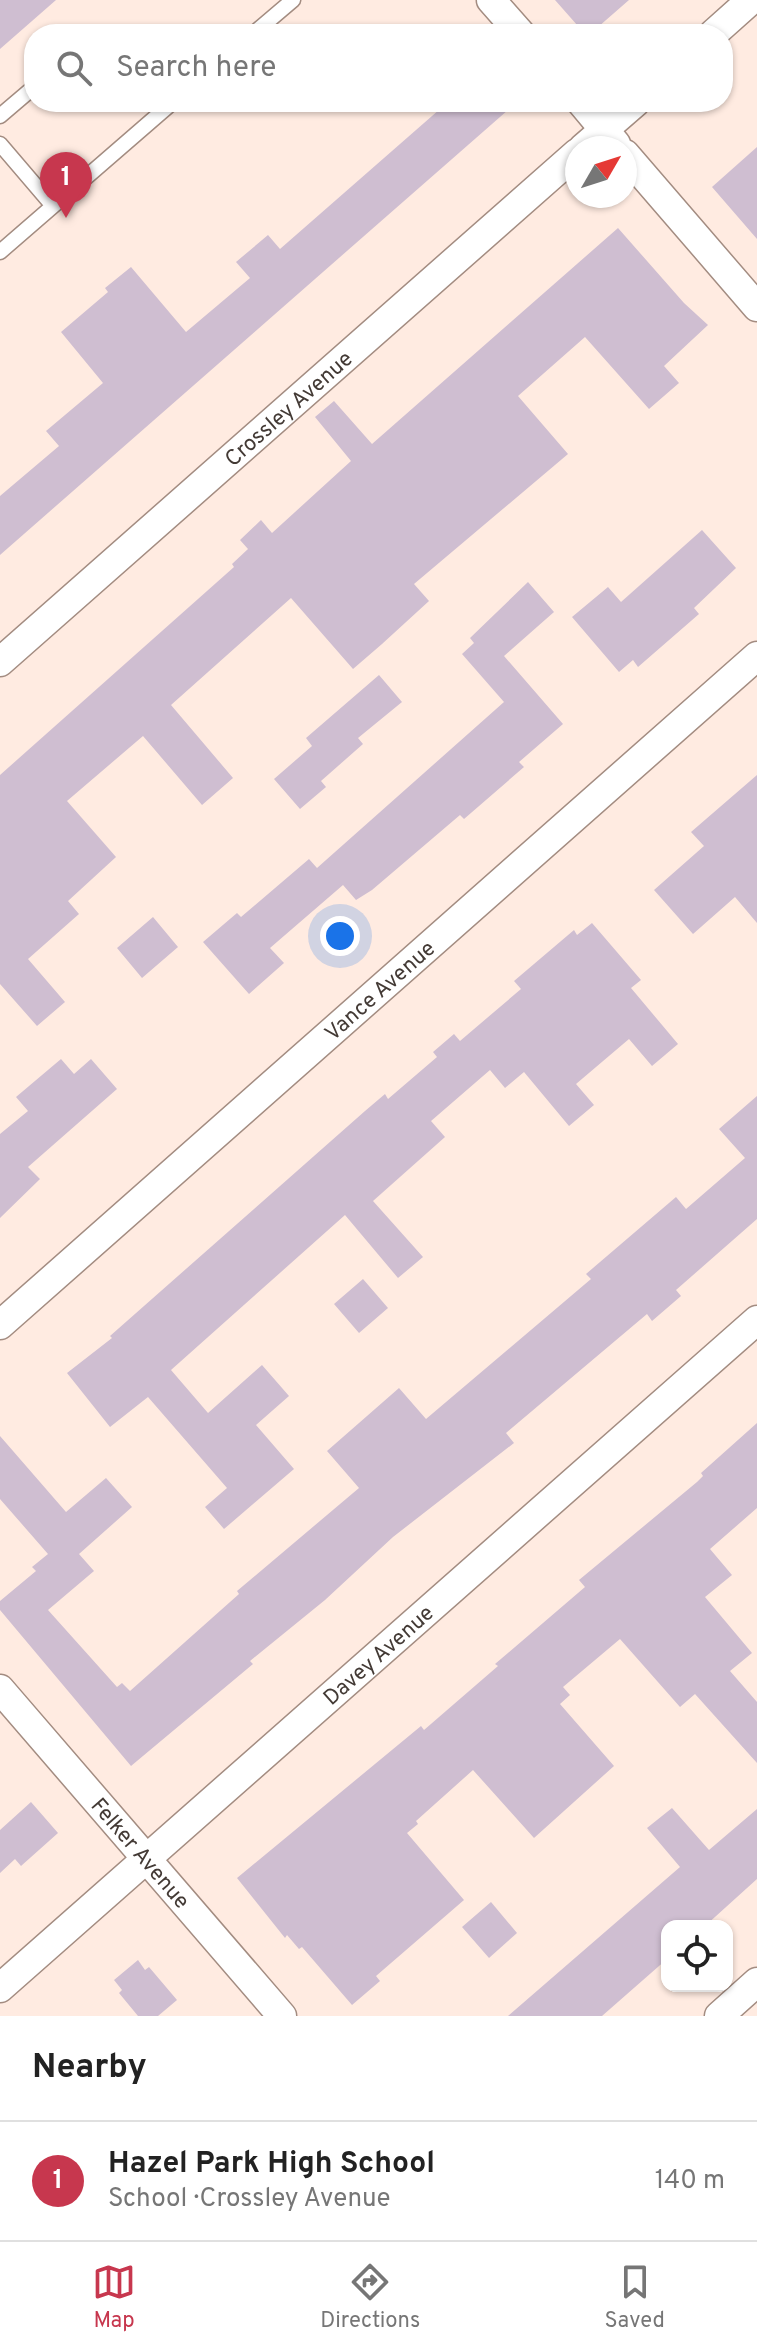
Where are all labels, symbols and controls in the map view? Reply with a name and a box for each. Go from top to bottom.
search box [24,24,733,112]
icon: search [52,46,96,90]
text: Search here [116,50,276,87]
north arrow [565,136,637,208]
pin: 1 [40,152,92,218]
street label: Crossley Avenue [220,346,359,473]
your location [320,916,360,956]
street label: Vance Avenue [320,936,442,1048]
street label: Davey Avenue [319,1601,440,1712]
street label: Felker Avenue [84,1793,194,1915]
map controls [661,1920,733,1992]
button: locate [661,1920,733,1992]
text: Nearby [32,2047,147,2090]
text: Hazel Park High School [108,2146,435,2183]
text: 1 [53,2165,63,2198]
text: 140 m [655,2165,725,2198]
text: School · Crossley Avenue [108,2183,391,2216]
tab: Map [92,2260,136,2335]
tab: Directions [320,2260,420,2335]
tab: Saved [604,2260,665,2335]

